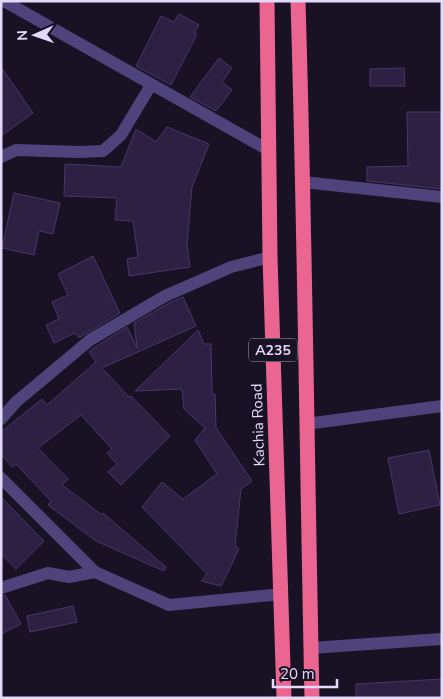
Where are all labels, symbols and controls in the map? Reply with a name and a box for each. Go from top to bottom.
north arrow [10,10,60,60]
text: N [13,30,32,41]
road number: A235 [249,338,297,362]
street label: Kachia Road [247,383,269,467]
scale bar [273,656,337,688]
text: 20 m [280,664,315,684]

